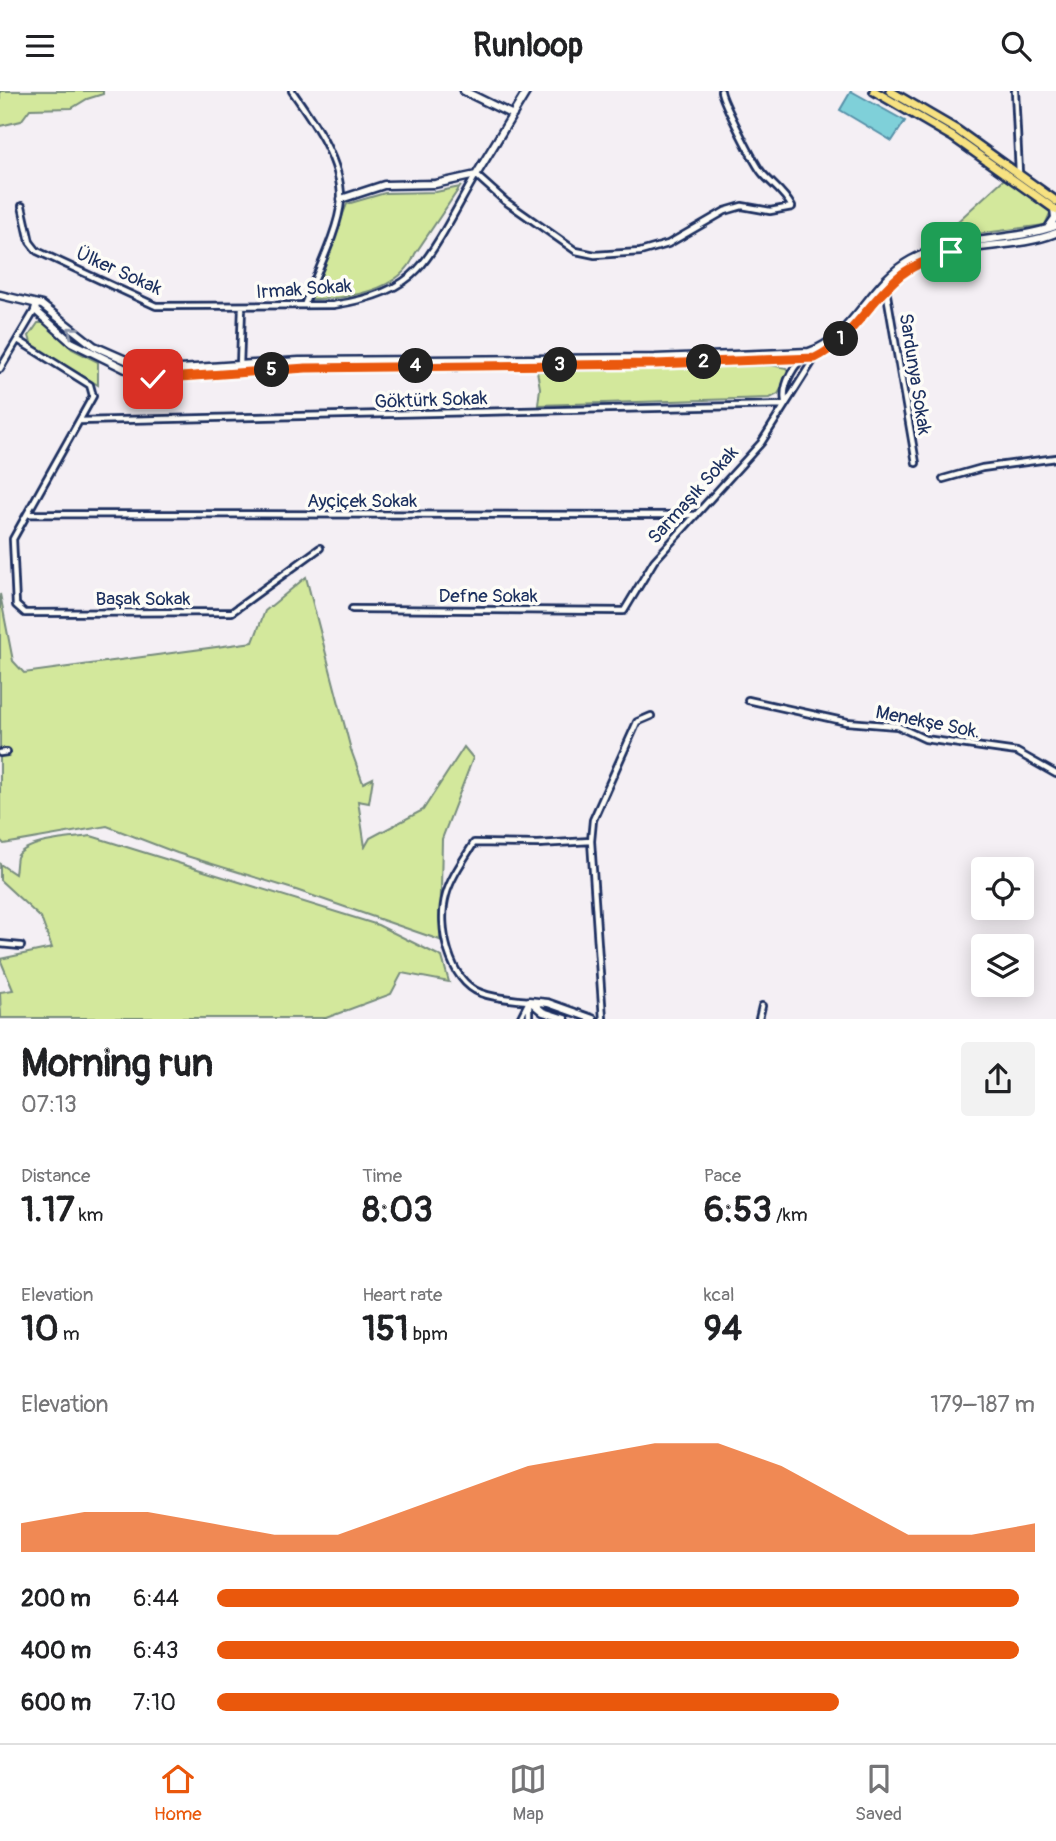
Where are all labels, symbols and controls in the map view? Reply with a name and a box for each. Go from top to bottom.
text: Runloop [473,26,583,66]
icon: menu [21,27,59,65]
icon: search [997,27,1035,65]
pin [921,222,981,282]
icon: arrive [932,233,970,271]
street label: Ülker Sokak [72,241,166,301]
street label: Irmak Sokak [255,274,353,304]
street label: Sardunya Sokak [894,312,936,436]
pin: 1 [824,321,858,357]
one-way arrow [68,326,80,339]
text: 1 [837,326,844,350]
pin: 2 [686,345,722,379]
pin: 3 [542,347,578,383]
pin [123,349,183,409]
pin: 4 [398,349,434,383]
text: 2 [698,349,709,373]
text: 3 [554,352,565,376]
pin: 5 [254,353,290,387]
text: 4 [410,353,421,377]
text: 5 [266,357,277,381]
icon: check [134,360,172,398]
street label: Göktürk Sokak [374,386,488,414]
street label: Sarmaşık Sokak [643,441,743,549]
street label: Ayçiçek Sokak [307,489,417,513]
street label: Defne Sokak [438,584,538,608]
street label: Başak Sokak [96,587,191,611]
street label: Menekşe Sok. [874,700,982,744]
map controls [971,857,1034,997]
button: locate [971,857,1034,920]
button: layers [971,934,1034,997]
text: Morning run [21,1040,213,1088]
button: share [961,1042,1035,1116]
text: 07:13 [21,1090,77,1119]
text: Distance [21,1164,90,1188]
text: Time [362,1164,402,1188]
text: Pace [704,1164,741,1188]
text: 1.17 [21,1188,75,1232]
text: 8:03 [362,1188,433,1232]
text: 6:53 [704,1188,772,1232]
text: km [75,1203,103,1227]
text: /km [772,1203,808,1227]
text: Elevation [21,1283,93,1307]
text: Heart rate [362,1283,442,1307]
text: kcal [704,1283,735,1307]
text: 10 [21,1307,59,1351]
text: 151 [362,1307,409,1351]
text: 94 [704,1307,742,1351]
text: m [59,1322,80,1346]
text: bpm [409,1322,448,1346]
text: Elevation [21,1390,109,1419]
text: 179–187 m [930,1390,1035,1419]
text: 200 m [21,1584,91,1613]
text: 6:44 [133,1584,179,1613]
text: 400 m [21,1636,91,1665]
text: 6:43 [133,1636,179,1665]
text: 600 m [21,1688,91,1717]
text: 7:10 [133,1688,176,1717]
tab: Home [154,1760,202,1826]
tab: Map [509,1760,547,1826]
tab: Saved [855,1760,902,1826]

